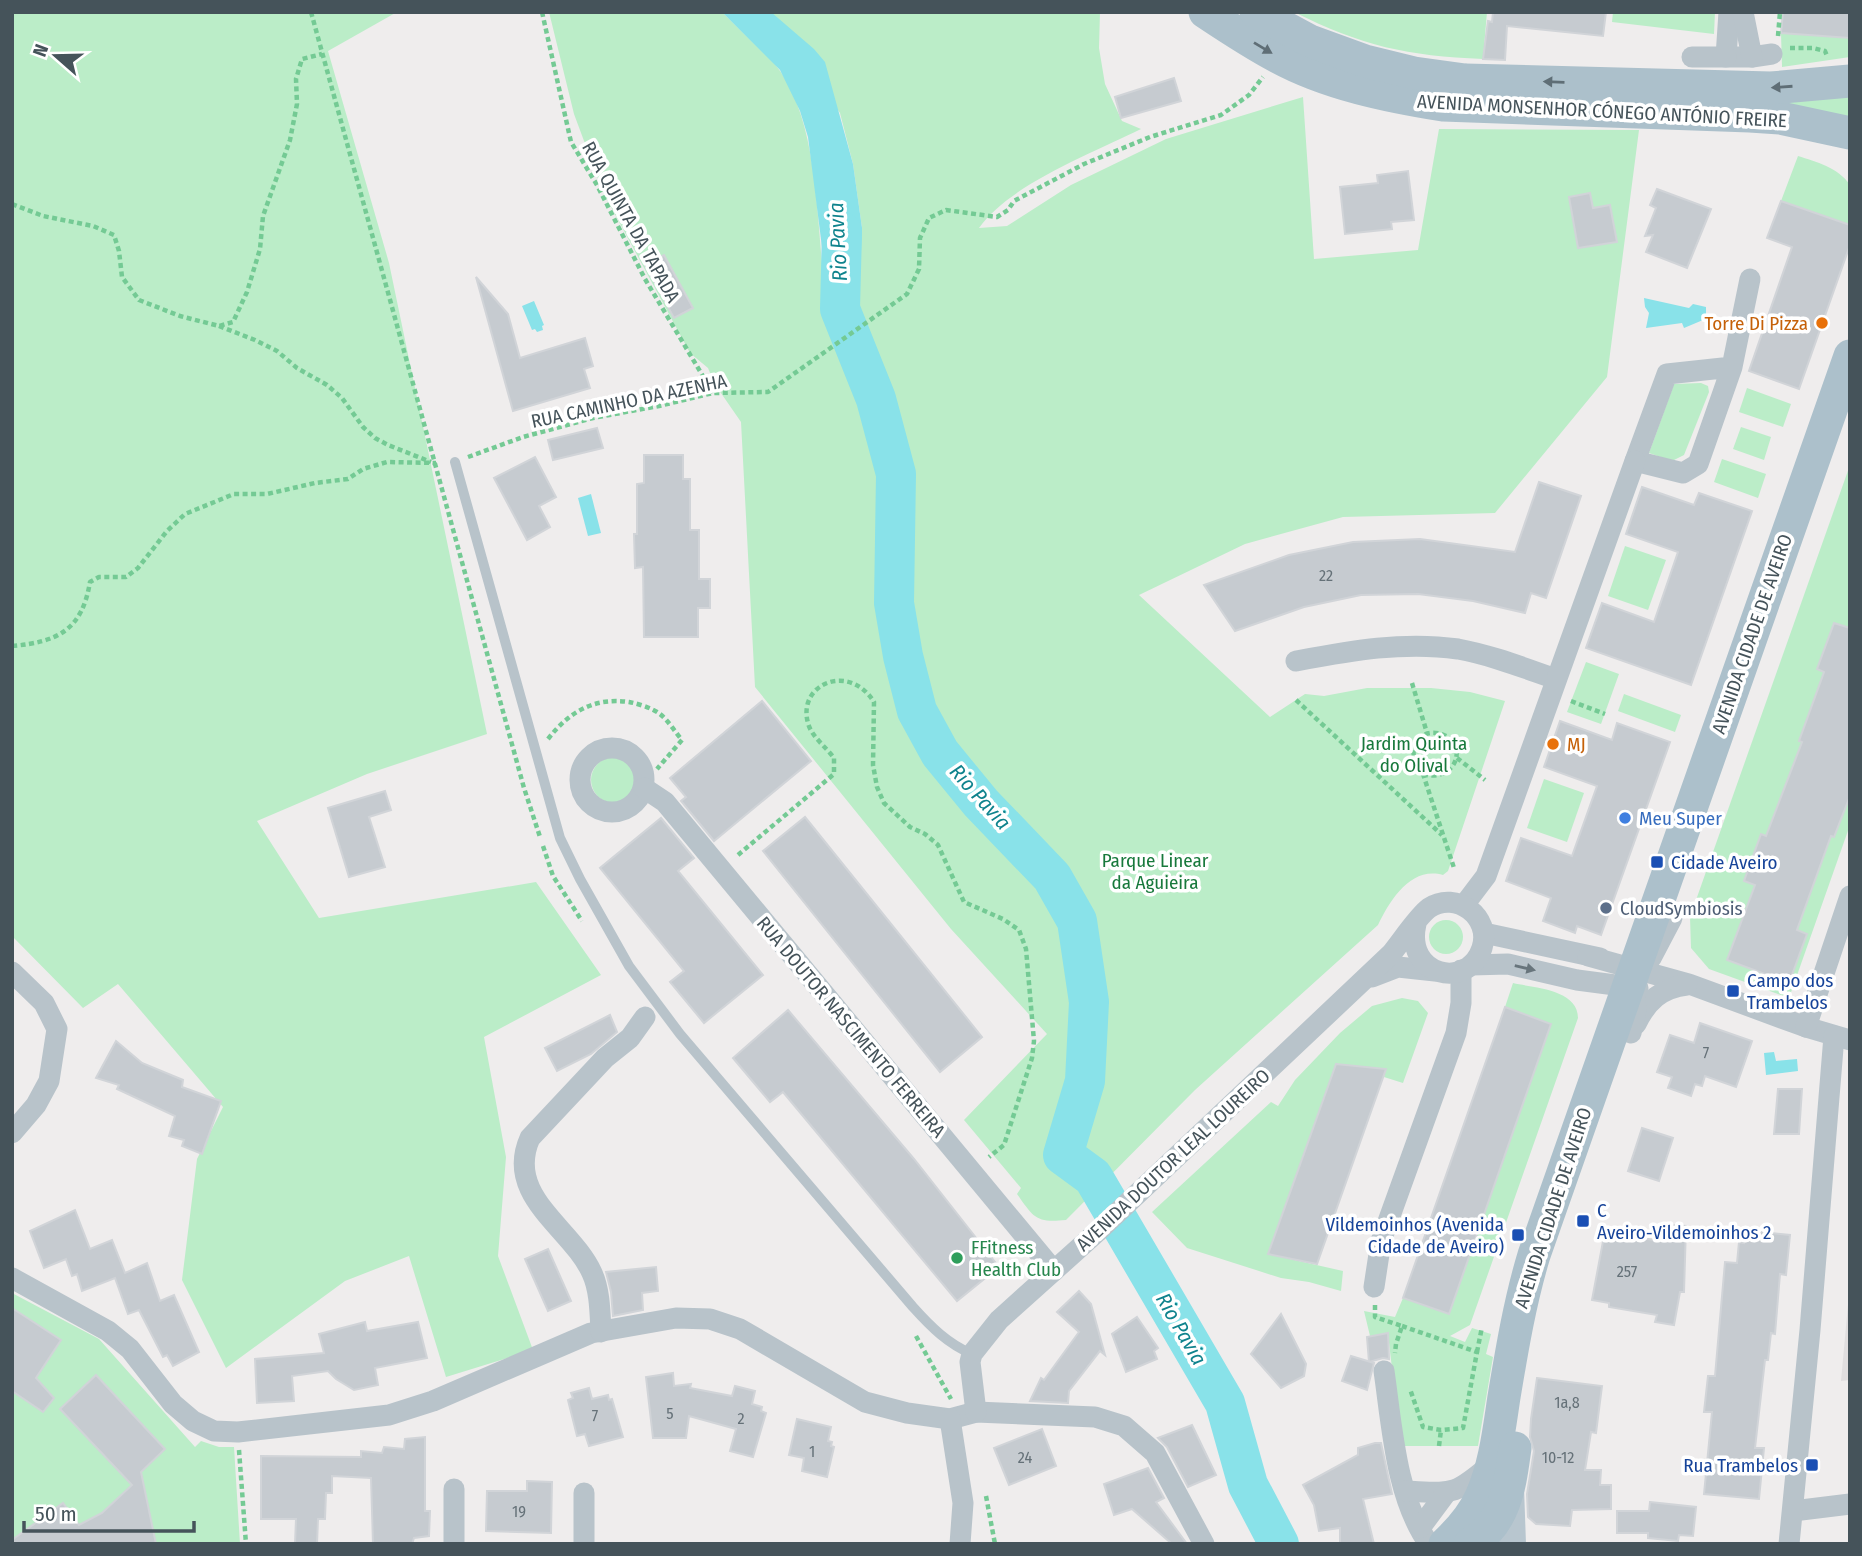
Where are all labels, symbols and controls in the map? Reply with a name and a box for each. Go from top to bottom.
north arrow [21,21,91,91]
text: N [28,41,53,60]
one-way arrow [1253,42,1273,54]
one-way arrow [1543,76,1565,88]
one-way arrow [1771,82,1793,93]
street label: AVENIDA MONSENHOR CÓNEGO ANTÓNIO FREIRE [1417,90,1787,132]
street label: RUA QUINTA DA TAPADA [577,138,685,306]
water label: Rio Pavia [823,202,853,282]
place label: Torre Di Pizza [1705,312,1808,335]
marker: Torre Di Pizza [1814,315,1830,331]
street label: RUA CAMINHO DA AZENHA [529,369,729,433]
street label: AVENIDA CIDADE DE AVEIRO [1707,531,1797,737]
house number: 22 [1319,566,1333,585]
park label: Jardim Quinta do Olival [1361,732,1467,777]
place label: MJ [1567,733,1586,756]
marker: MJ [1545,736,1561,752]
water label: Rio Pavia [944,759,1016,835]
place label: Meu Super [1639,807,1722,830]
marker: Meu Super [1617,810,1633,826]
park label: Parque Linear da Aguieira [1102,849,1209,894]
place label: Cidade Aveiro [1671,851,1778,874]
marker: Cidade Aveiro [1649,854,1665,870]
place label: CloudSymbiosis [1620,897,1743,920]
marker: CloudSymbiosis [1598,900,1614,916]
street label: RUA DOUTOR NASCIMENTO FERREIRA [752,912,950,1142]
one-way arrow [1514,962,1536,973]
place label: Campo dos Trambelos [1747,969,1833,1014]
marker: Campo dos Trambelos [1725,983,1741,999]
house number: 7 [1703,1043,1710,1062]
street label: AVENIDA DOUTOR LEAL LOUREIRO [1071,1064,1275,1256]
street label: AVENIDA CIDADE DE AVEIRO [1510,1105,1596,1311]
place label: C Aveiro-Vildemoinhos 2 [1597,1199,1772,1244]
place label: Vildemoinhos (Avenida Cidade de Aveiro) [1325,1213,1504,1258]
marker: C Aveiro-Vildemoinhos 2 [1575,1213,1591,1229]
marker: Vildemoinhos (Avenida Cidade de Aveiro) [1510,1227,1526,1243]
place label: FFitness Health Club [971,1236,1061,1281]
marker: FFitness Health Club [949,1250,965,1266]
house number: 257 [1617,1262,1638,1281]
water label: Rio Pavia [1150,1288,1212,1370]
house number: 1a,8 [1554,1393,1580,1412]
house number: 5 [666,1404,674,1423]
house number: 7 [592,1406,599,1425]
house number: 2 [737,1409,745,1428]
house number: 1 [809,1442,815,1461]
house number: 24 [1018,1448,1032,1467]
house number: 10-12 [1542,1448,1574,1467]
place label: Rua Trambelos [1683,1454,1798,1477]
marker: Rua Trambelos [1804,1457,1820,1473]
scale bar [24,1490,194,1534]
text: 50 m [35,1501,77,1527]
house number: 19 [512,1502,526,1521]

